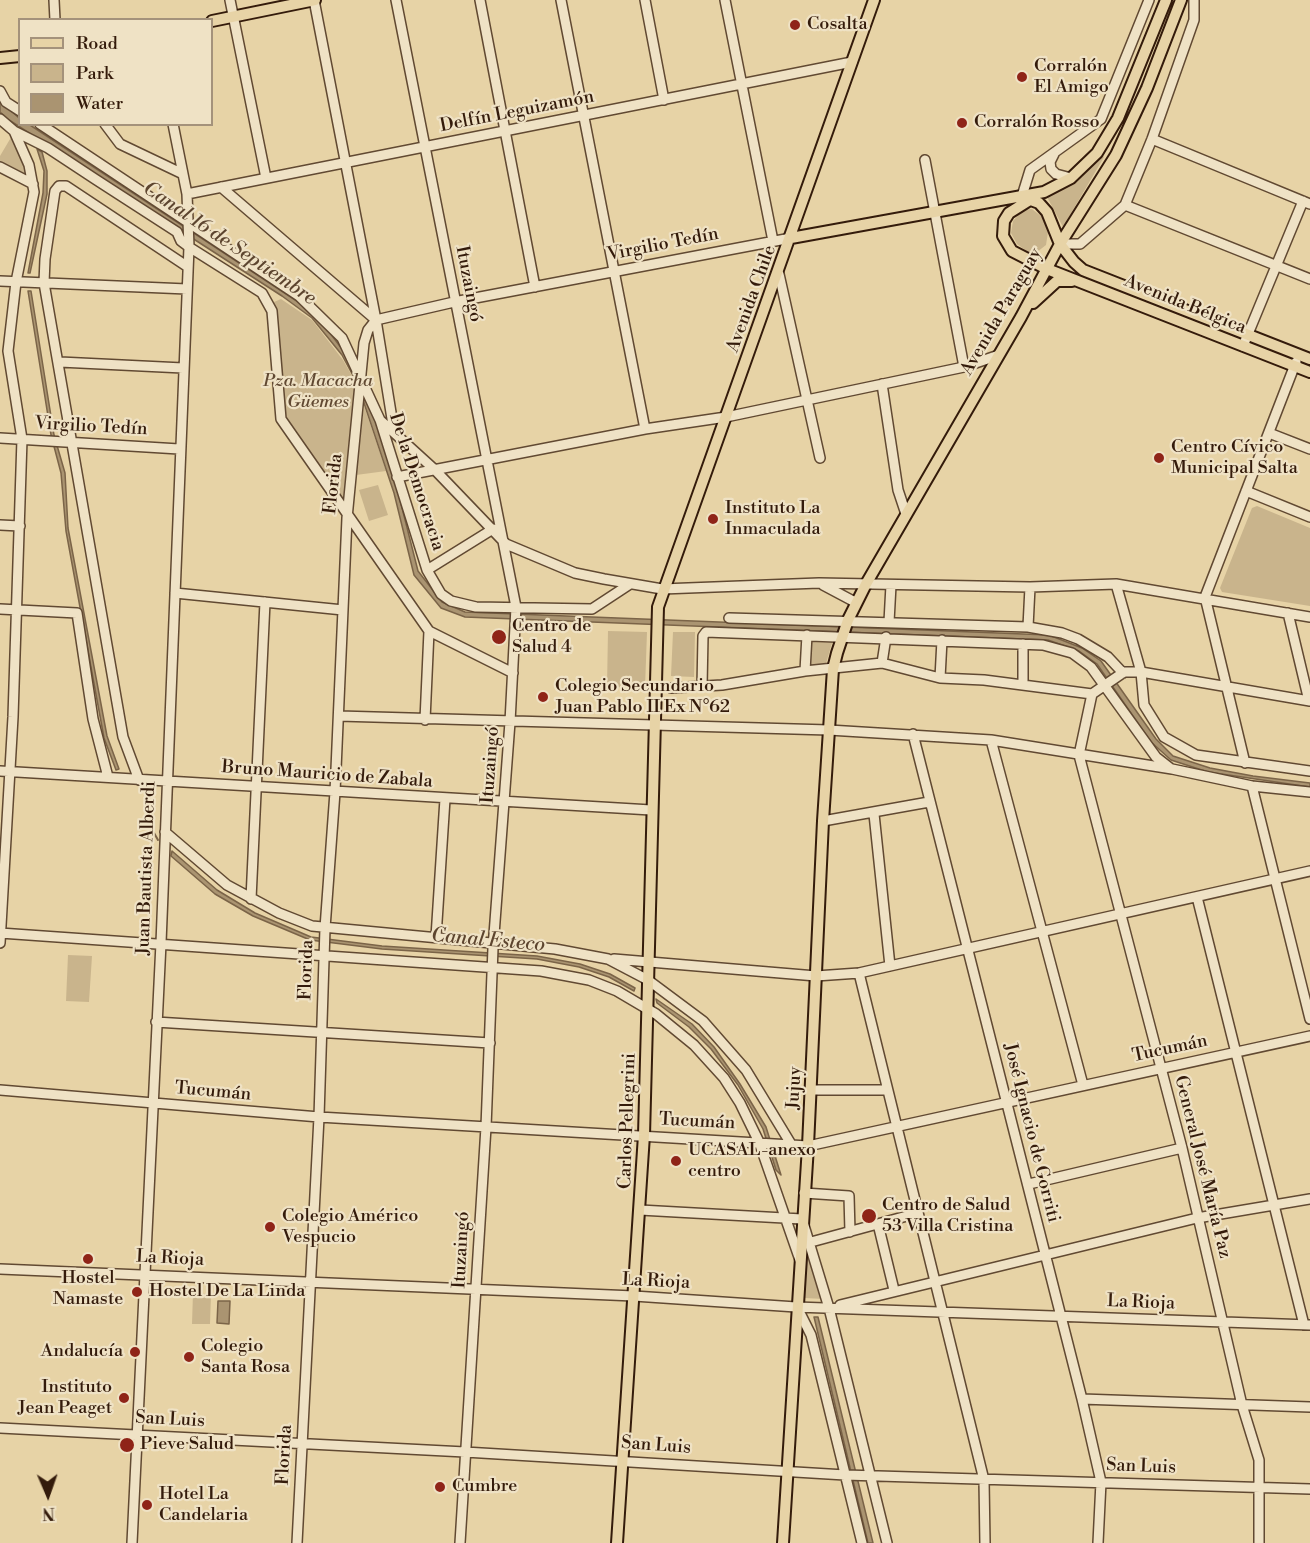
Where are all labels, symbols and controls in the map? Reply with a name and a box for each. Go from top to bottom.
place label: Cosalta [807,14,868,36]
legend [18,18,213,126]
marker: Cosalta [788,18,802,32]
text: Road [76,32,118,55]
place label: Corralón El Amigo [1034,56,1109,98]
text: Park [76,62,113,85]
marker: Corralón El Amigo [1015,70,1029,84]
street label: Delfín Leguizamón [438,86,596,138]
text: Water [76,92,123,115]
place label: Corralón Rosso [974,112,1100,134]
marker: Corralón Rosso [955,116,969,130]
water label: Canal 16 de Septiembre [138,177,320,311]
street label: Virgilio Tedín [606,224,720,266]
street label: Avenida Chile [723,242,781,356]
street label: Ituzaingó [450,244,486,324]
street label: Avenida Paraguay [957,244,1047,380]
street label: Avenida Bélgica [1121,271,1249,339]
park label: Pza. Macacha Güemes [263,371,373,413]
street label: De la Democracia [383,410,449,554]
street label: Virgilio Tedín [34,413,148,441]
place label: Centro Cívico Municipal Salta [1171,437,1298,480]
marker: Centro Cívico Municipal Salta [1152,451,1166,465]
street label: Florida [320,453,348,515]
place label: Instituto La Inmaculada [725,498,821,540]
marker: Instituto La Inmaculada [706,512,720,526]
place label: Centro de Salud 4 [512,616,591,658]
marker: Centro de Salud 4 [490,628,508,646]
place label: Colegio Secundario Juan Pablo II Ex N°62 [555,676,730,718]
marker: Colegio Secundario Juan Pablo II Ex N°62 [536,690,550,704]
street label: Ituzaingó [478,726,504,804]
street label: Bruno Mauricio de Zabala [221,757,433,793]
street label: Juan Bautista Alberdi [133,781,161,955]
water label: Canal Esteco [430,924,546,958]
street label: Florida [295,939,319,1001]
street label: Tucumán [1130,1030,1210,1068]
street label: José Ignacio de Gorriti [998,1041,1064,1225]
street label: Carlos Pellegrini [615,1052,641,1190]
street label: Jujuy [783,1066,807,1110]
street label: General José María Paz [1169,1073,1235,1261]
street label: Tucumán [174,1078,252,1106]
street label: Tucumán [658,1109,736,1135]
place label: UCASAL-anexo centro [688,1140,816,1182]
marker: UCASAL-anexo centro [669,1154,683,1168]
place label: Centro de Salud 53 Villa Cristina [882,1195,1013,1238]
place label: Colegio Américo Vespucio [282,1206,418,1248]
marker: Centro de Salud 53 Villa Cristina [860,1207,878,1225]
street label: Ituzaingó [449,1211,475,1289]
marker: Colegio Américo Vespucio [263,1220,277,1234]
street label: La Rioja [135,1246,205,1272]
marker: Hostel Namaste [81,1252,95,1266]
place label: Hostel Namaste [53,1268,123,1310]
street label: La Rioja [621,1269,691,1295]
place label: Hostel De La Linda [149,1281,305,1303]
marker: Hostel De La Linda [130,1285,144,1299]
street label: La Rioja [1107,1291,1175,1315]
place label: Colegio Santa Rosa [201,1336,290,1378]
place label: Andalucía [41,1341,123,1363]
marker: Andalucía [128,1345,142,1359]
marker: Colegio Santa Rosa [182,1350,196,1364]
place label: Instituto Jean Peaget [18,1377,112,1420]
marker: Instituto Jean Peaget [117,1391,131,1405]
street label: San Luis [135,1407,205,1433]
street label: Florida [273,1424,297,1486]
street label: San Luis [620,1433,692,1459]
place label: Pieve Salud [140,1434,234,1456]
marker: Pieve Salud [118,1436,136,1454]
street label: San Luis [1106,1455,1176,1479]
north arrow [18,1465,78,1525]
place label: Cumbre [452,1476,517,1498]
marker: Cumbre [433,1480,447,1494]
place label: Hotel La Candelaria [159,1484,248,1526]
marker: Hotel La Candelaria [140,1498,154,1512]
text: N [42,1503,55,1523]

